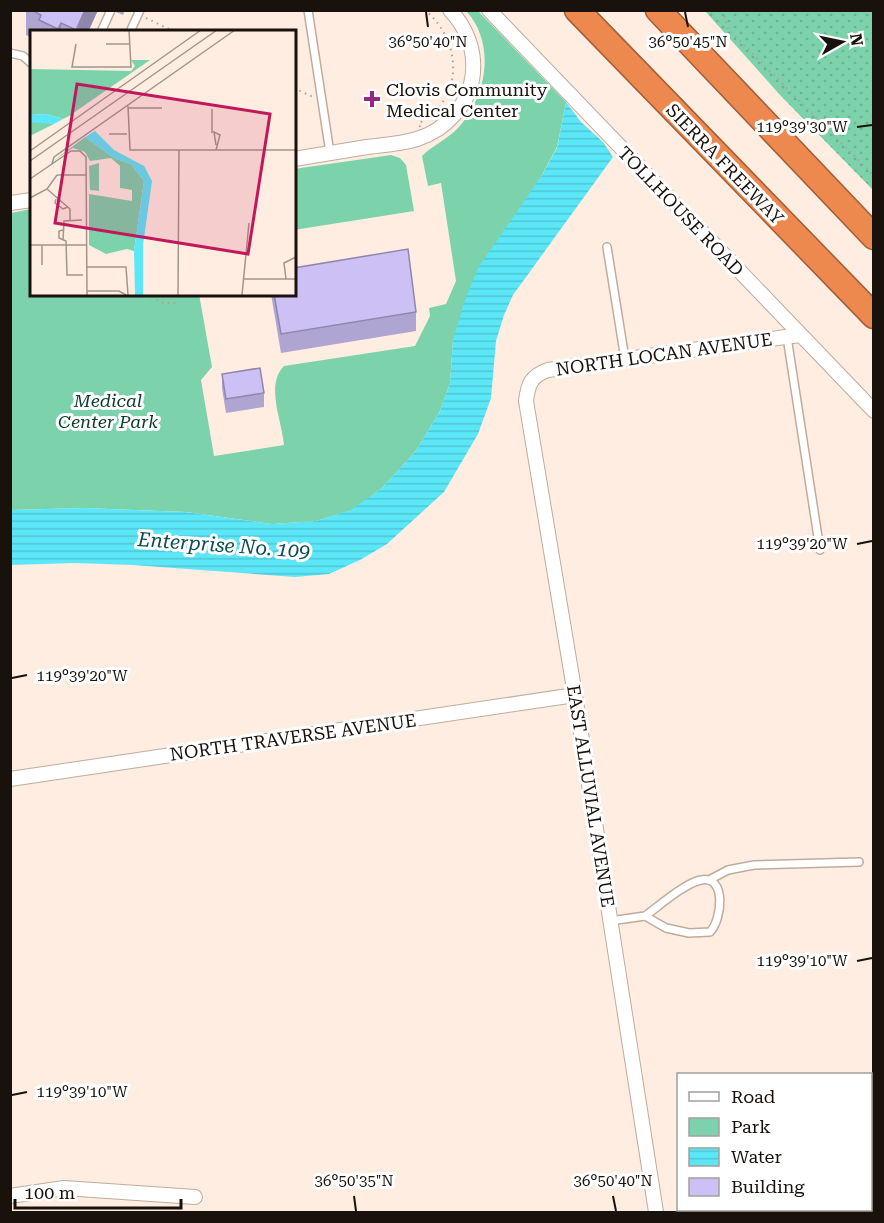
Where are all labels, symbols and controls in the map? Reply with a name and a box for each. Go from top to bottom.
north arrow [812,12,872,72]
inset map [30,30,296,296]
text: N [846,32,867,47]
text: 36°50'40"N [388,33,468,51]
text: 36°50'45"N [648,33,728,51]
place label: Clovis Community Medical Center [386,79,548,121]
marker: Clovis Community Medical Center [363,90,381,108]
street label: SIERRA FREEWAY [662,99,788,229]
text: 119°39'30"W [757,118,848,136]
street label: TOLLHOUSE ROAD [614,142,748,280]
street label: NORTH LOCAN AVENUE [554,328,774,380]
park label: Medical Center Park [58,390,158,432]
water label: Enterprise No. 109 [136,527,311,563]
text: 119°39'20"W [757,535,848,553]
text: 119°39'20"W [37,667,128,685]
street label: EAST ALLUVIAL AVENUE [563,683,619,909]
street label: NORTH TRAVERSE AVENUE [168,709,418,765]
text: 119°39'10"W [757,952,848,970]
legend [677,1073,872,1211]
text: 119°39'10"W [37,1083,128,1101]
text: Road [731,1086,776,1107]
text: Park [731,1116,771,1137]
text: Water [731,1146,782,1167]
scale bar [15,1172,182,1210]
text: 36°50'35"N [314,1172,394,1190]
text: 36°50'40"N [573,1172,653,1190]
text: Building [731,1176,805,1197]
text: 100 m [24,1182,75,1203]

